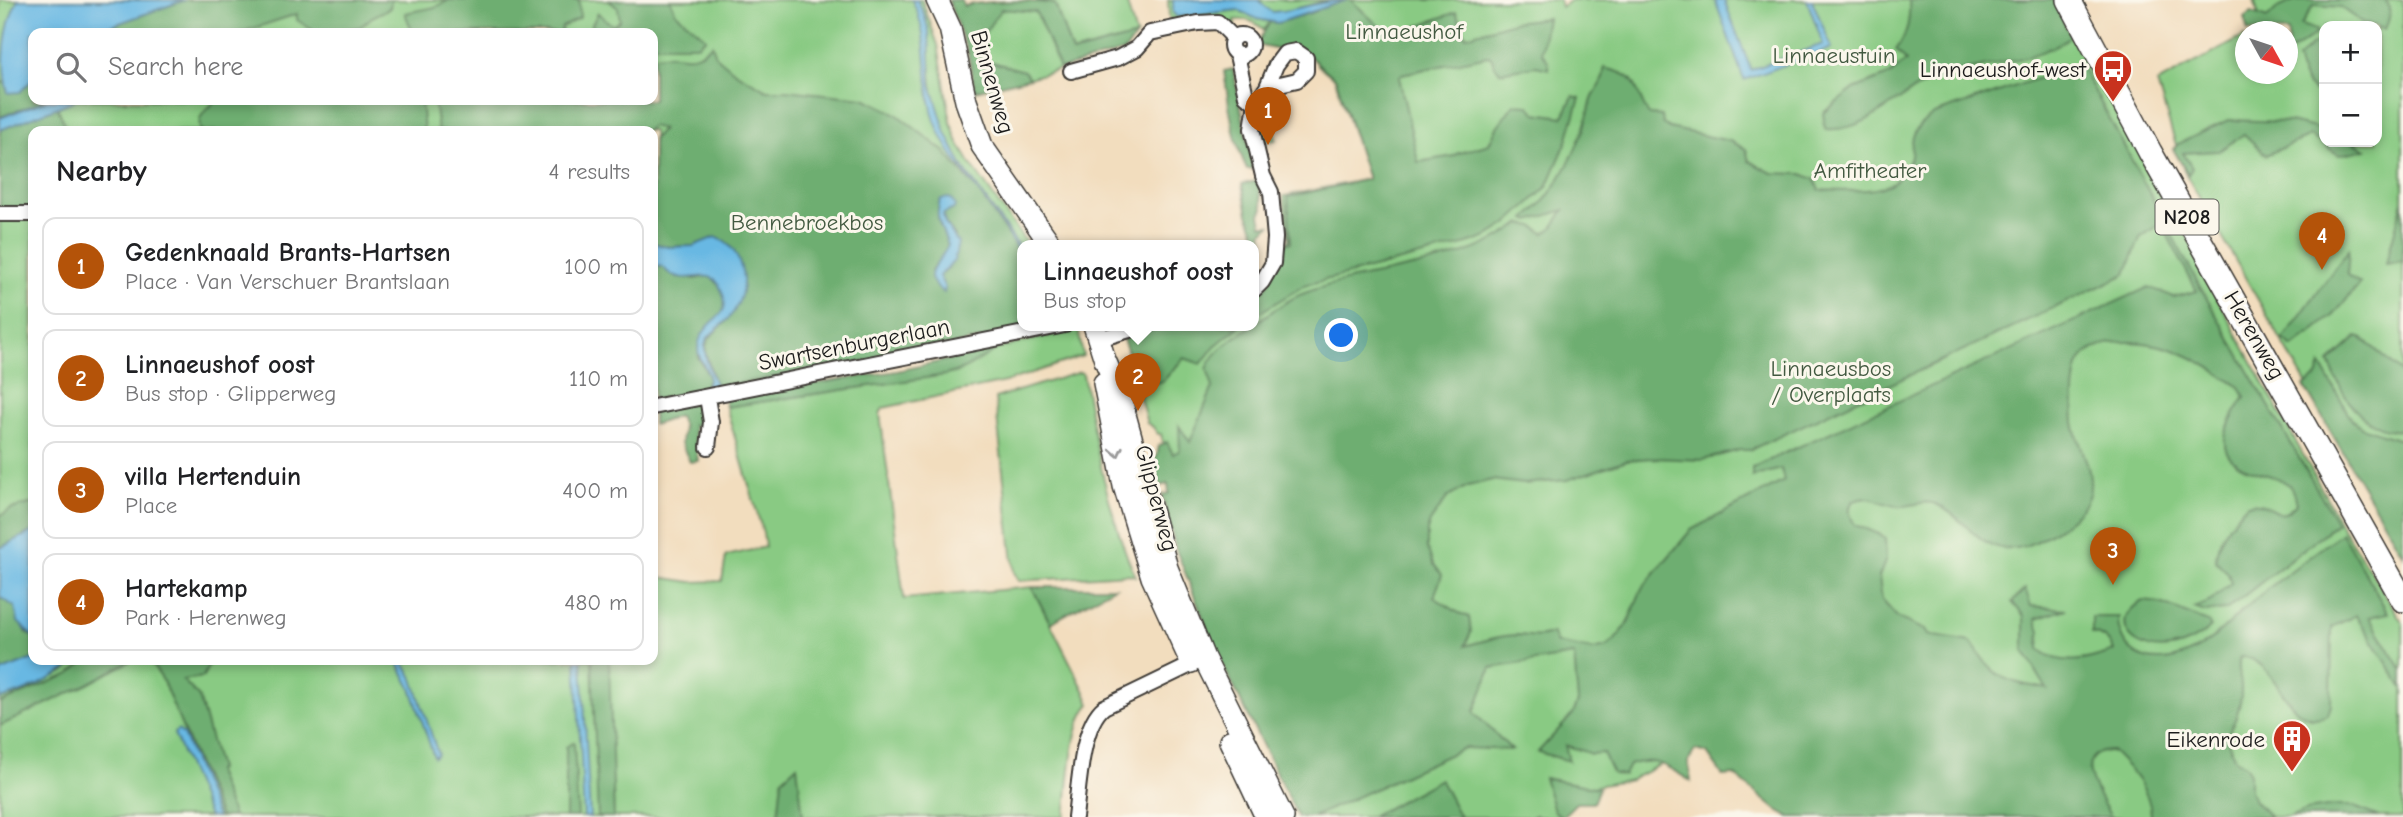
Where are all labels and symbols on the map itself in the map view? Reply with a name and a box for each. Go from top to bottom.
park label: Linnaeushof [1345,18,1464,45]
north arrow [2235,21,2298,84]
street label: Binnenweg [965,27,1020,137]
park label: Linnaeustuin [1772,42,1896,69]
bus stop icon: Linnaeushof-west [2092,48,2134,103]
place label: Linnaeushof-west [1920,56,2087,83]
pin: 1 [1245,87,1291,145]
park label: Amfitheater [1814,157,1927,184]
road number: N208 [2156,200,2218,234]
park label: Bennebroekbos [731,209,883,236]
pin: 4 [2299,212,2345,270]
street label: Herenweg [2218,286,2291,385]
street label: Swartsenburgerlaan [756,313,952,376]
your location [1324,318,1358,352]
pin: 2 [1115,353,1161,411]
park label: Linnaeusbos / Overplaats [1771,355,1891,408]
street label: Glipperweg [1129,442,1184,554]
one-way arrow [1108,446,1123,458]
pin: 3 [2090,527,2136,585]
building icon: Eikenrode [2271,718,2313,773]
place label: Eikenrode [2166,726,2265,753]

